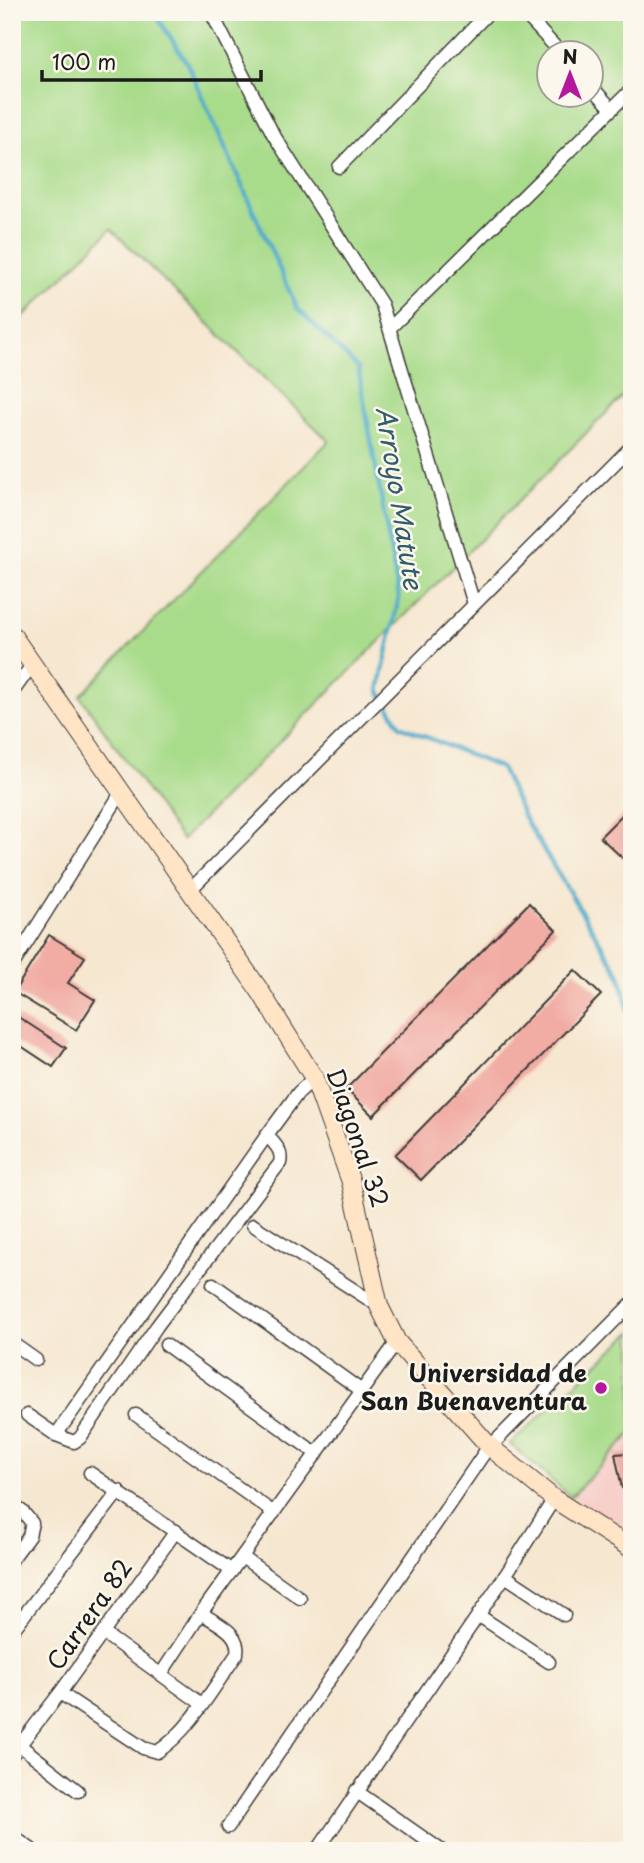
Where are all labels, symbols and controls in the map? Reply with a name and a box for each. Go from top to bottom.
scale bar [42,38,261,82]
north arrow [536,38,606,108]
text: N [562,42,578,70]
text: 100 m [52,45,116,77]
water label: Arroyo Matute [367,403,434,594]
street label: Diagonal 32 [318,1063,400,1212]
place label: Universidad de San Buenaventura [360,1354,588,1418]
marker: Universidad de San Buenaventura [593,1380,609,1396]
street label: Carrera 82 [37,1551,140,1677]

